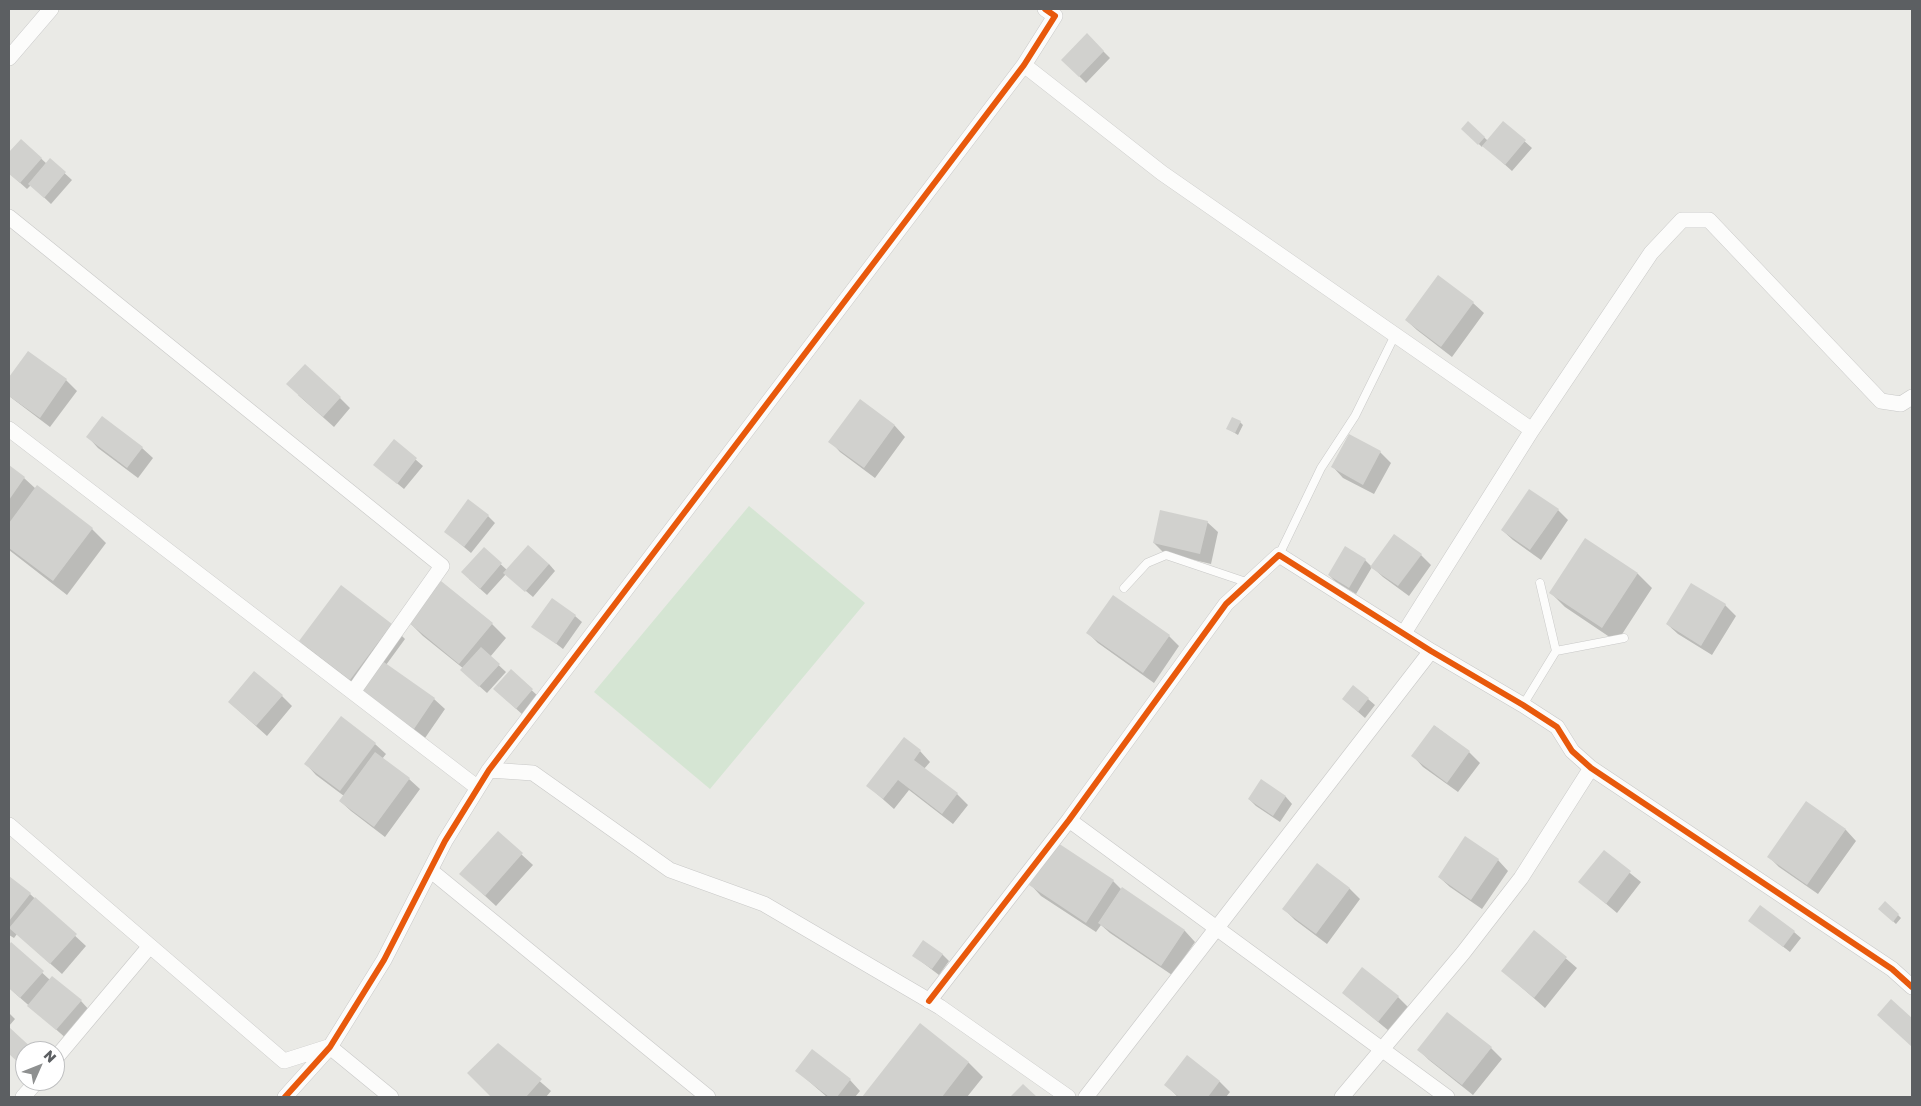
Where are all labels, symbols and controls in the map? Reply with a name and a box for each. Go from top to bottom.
north arrow [15,1041,65,1091]
text: N [41,1046,60,1066]

